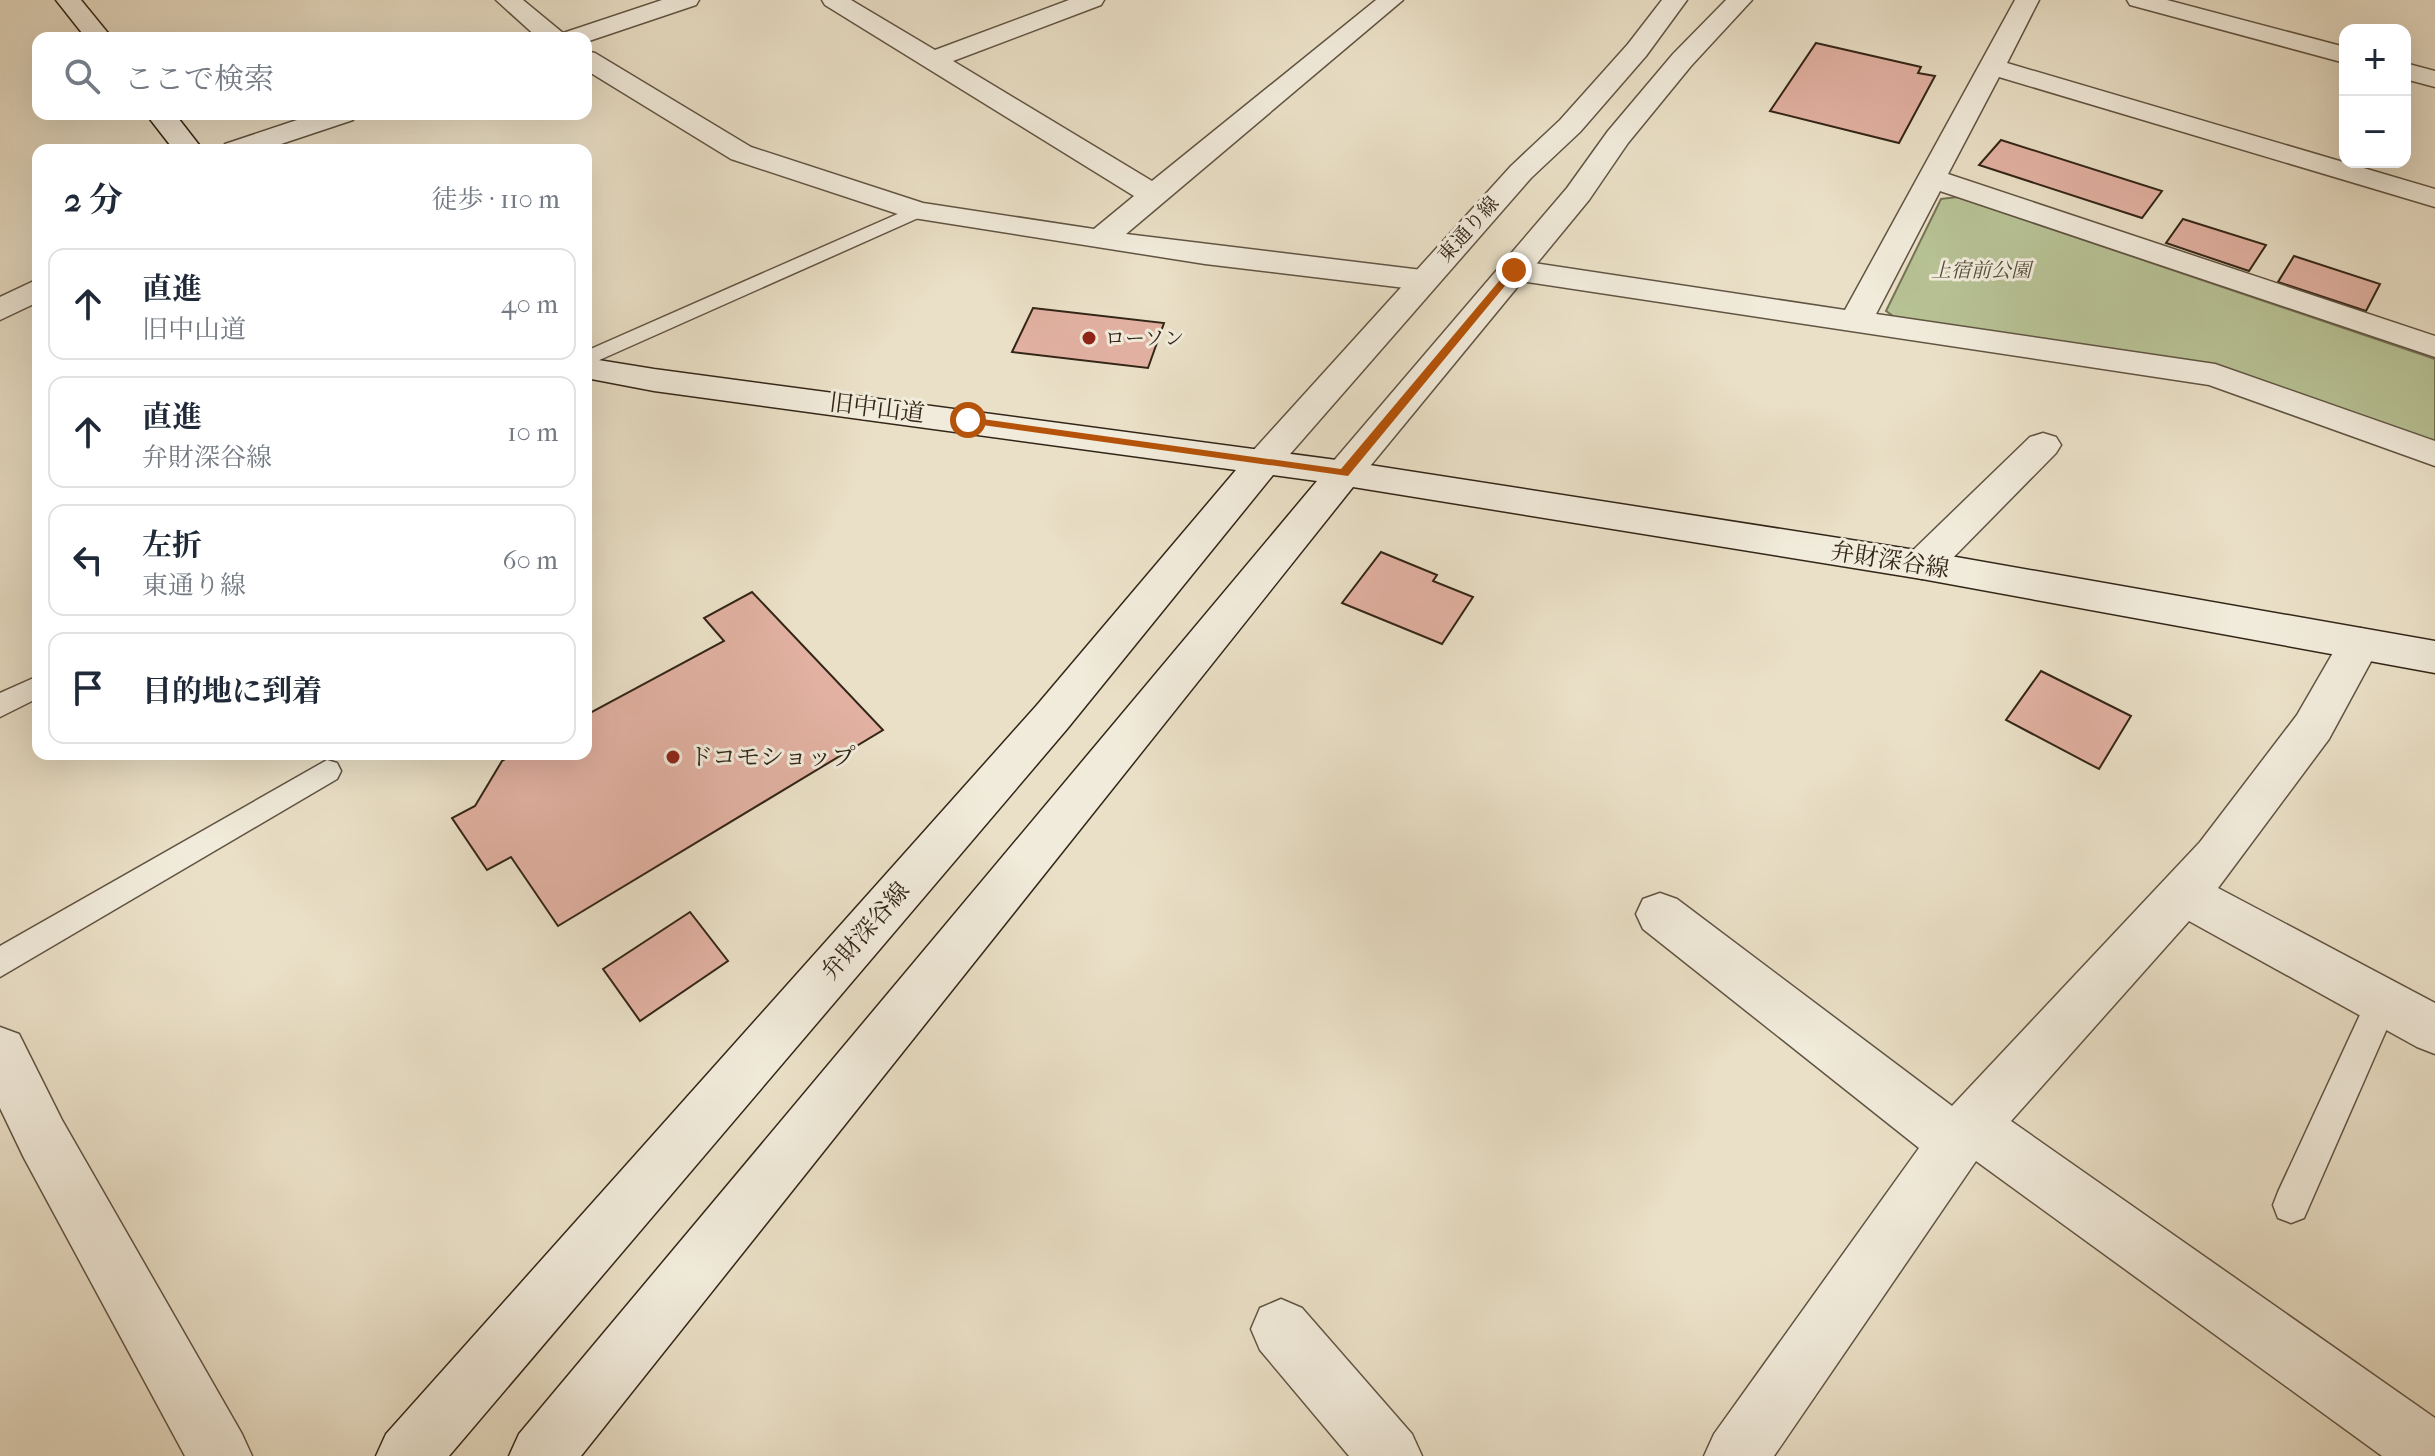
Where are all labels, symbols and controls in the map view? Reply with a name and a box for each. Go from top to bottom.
map controls [2339,24,2411,168]
button: + [2339,24,2411,96]
search box [32,32,592,120]
icon: search [60,54,104,98]
text: ここで検索 [124,62,274,97]
button: − [2339,96,2411,168]
text: 2 分 [64,180,123,220]
text: 徒歩 · 110 m [432,184,560,215]
street label: 東通り線 [1433,192,1504,267]
route end [1496,252,1532,288]
park label: 上宿前公園 [1931,259,2034,282]
text: 直進 [142,272,202,307]
icon: ahead [66,282,110,326]
text: 40 m [501,289,558,320]
text: 旧中山道 [142,314,246,345]
place label: ローソン [1105,327,1184,350]
marker: ローソン [1080,329,1098,347]
street label: 旧中山道 [828,388,926,428]
text: 直進 [142,400,202,435]
route start [950,402,986,438]
icon: ahead [66,410,110,454]
text: 10 m [507,417,558,448]
text: 弁財深谷線 [142,442,272,473]
text: 左折 [142,528,202,563]
street label: 弁財深谷線 [1829,537,1951,583]
icon: left [66,538,110,582]
text: 60 m [502,545,558,576]
text: 東通り線 [142,570,246,601]
icon: arrive [66,666,110,710]
text: 目的地に到着 [142,674,322,709]
place label: ドコモショップ [689,743,856,771]
marker: ドコモショップ [664,748,682,766]
street label: 弁財深谷線 [815,877,915,985]

